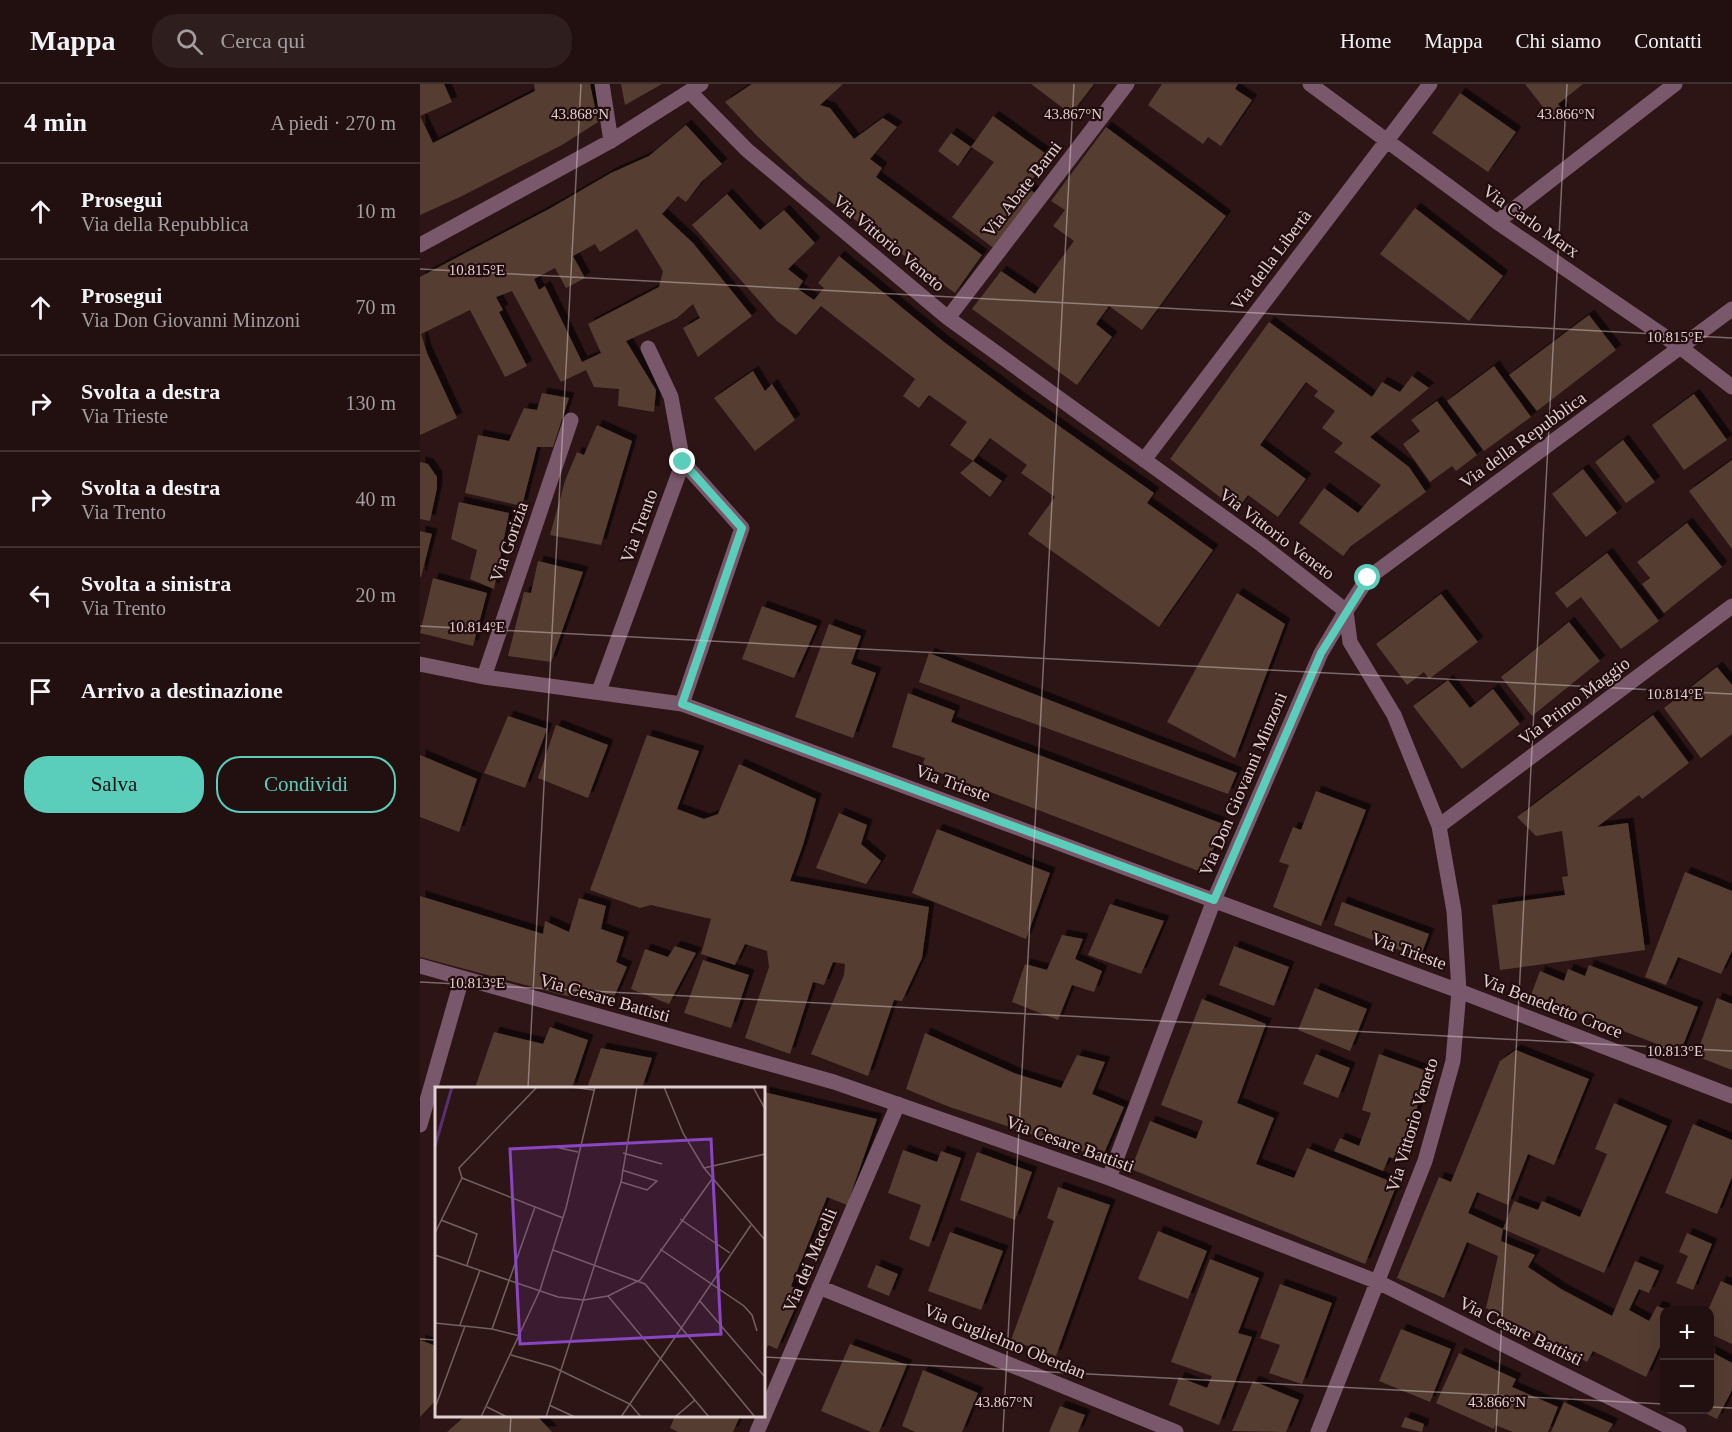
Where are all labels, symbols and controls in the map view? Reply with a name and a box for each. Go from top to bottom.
search box [152,14,572,68]
text: Mappa [30,25,116,56]
icon: search [173,25,206,58]
text: Cerca qui [221,28,305,53]
text: Home [1340,29,1391,53]
text: Mappa [1424,29,1483,53]
text: Chi siamo [1516,29,1601,53]
text: Contatti [1634,29,1702,53]
text: 43.868°N [551,106,609,122]
text: 43.867°N [1044,106,1102,122]
text: 43.866°N [1537,106,1595,122]
text: 4 min [24,108,87,137]
text: A piedi · 270 m [270,112,396,134]
street label: Via Abate Barni [978,137,1066,241]
street label: Via Carlo Marx [1479,180,1583,262]
text: Prosegui [81,187,162,212]
street label: Via Vittorio Veneto [829,191,949,295]
icon: ahead [24,195,57,228]
text: 10 m [355,200,396,222]
street label: Via della Libertà [1227,206,1315,314]
text: Via della Repubblica [81,213,249,235]
text: 10.815°E [449,262,505,278]
text: Prosegui [81,283,162,308]
icon: ahead [24,291,57,324]
text: 70 m [355,296,396,318]
text: Via Don Giovanni Minzoni [81,309,300,331]
text: 10.815°E [1647,329,1703,345]
text: Svolta a destra [81,379,220,404]
icon: right [24,387,57,420]
street label: Via della Repubblica [1456,388,1590,492]
text: 130 m [345,392,396,414]
text: Via Trieste [81,405,168,427]
route end [669,448,695,474]
text: Svolta a destra [81,475,220,500]
icon: right [24,483,57,516]
street label: Via Vittorio Veneto [1215,484,1339,584]
street label: Via Trento [617,487,661,565]
text: 40 m [355,488,396,510]
street label: Via Gorizia [486,499,532,585]
text: Via Trento [81,501,166,523]
route start [1354,564,1380,590]
text: Svolta a sinistra [81,571,231,596]
icon: left [24,579,57,612]
text: 20 m [355,584,396,606]
text: Via Trento [81,597,166,619]
text: 10.814°E [449,619,505,635]
street label: Via Primo Maggio [1515,653,1633,749]
icon: arrive [24,675,57,708]
text: Arrivo a destinazione [81,678,283,703]
text: 10.814°E [1647,686,1703,702]
street label: Via Don Giovanni Minzoni [1195,689,1291,879]
button: Salva [24,756,204,813]
button: Condividi [216,756,396,813]
street label: Via Trieste [913,760,993,806]
street label: Via Trieste [1369,928,1449,974]
street label: Via Cesare Battisti [537,970,673,1026]
street label: Via Benedetto Croce [1478,970,1626,1042]
text: 10.813°E [449,975,505,991]
text: 10.813°E [1647,1043,1703,1059]
street label: Via Vittorio Veneto [1382,1056,1442,1194]
inset map [435,1087,765,1417]
street label: Via Cesare Battisti [1003,1112,1137,1176]
street label: Via dei Macelli [779,1205,841,1315]
street label: Via Cesare Battisti [1456,1292,1586,1370]
street label: Via Guglielmo Oberdan [921,1299,1089,1383]
map controls [1660,1306,1714,1414]
button: + [1660,1306,1714,1360]
button: − [1660,1360,1714,1414]
text: 43.867°N [975,1394,1033,1410]
text: 43.866°N [1468,1394,1526,1410]

